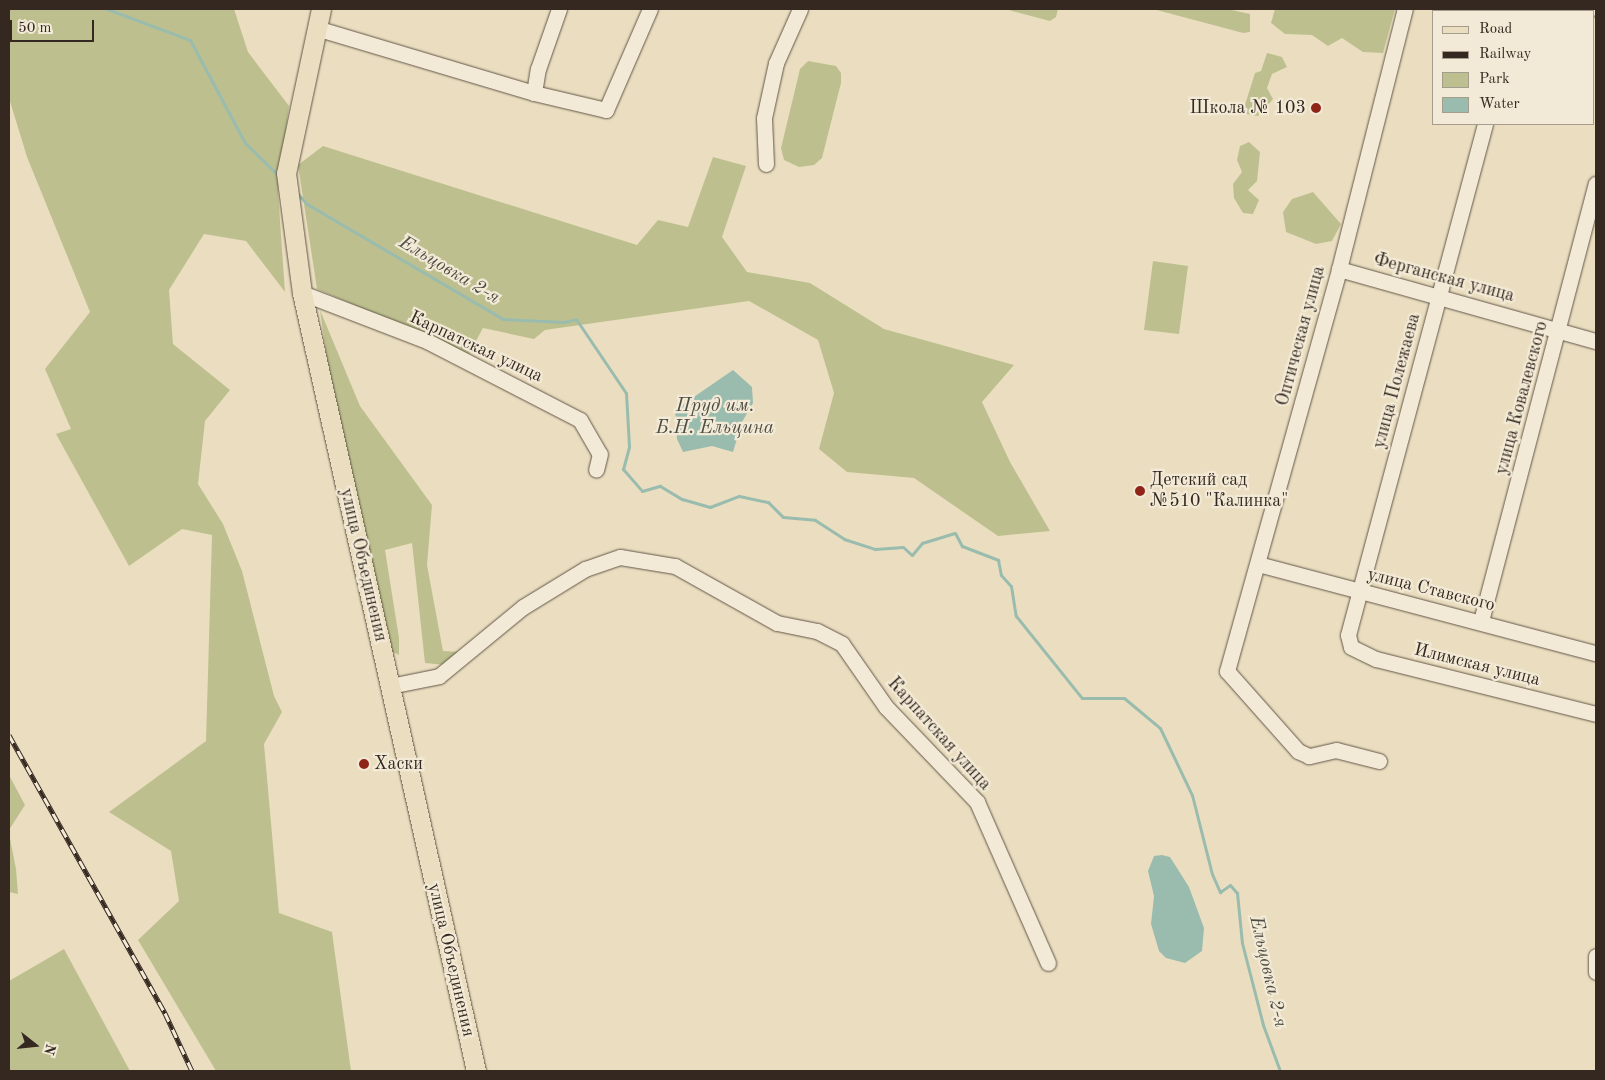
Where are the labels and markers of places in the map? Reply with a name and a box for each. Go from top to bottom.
place label: Школа № 103 [1190,97,1306,119]
marker: Школа № 103 [1310,102,1322,114]
place label: Детский сад №510 "Калинка" [1150,470,1288,512]
marker: Детский сад №510 "Калинка" [1134,485,1146,497]
place label: Хаски [374,753,423,775]
marker: Хаски [358,758,370,770]

